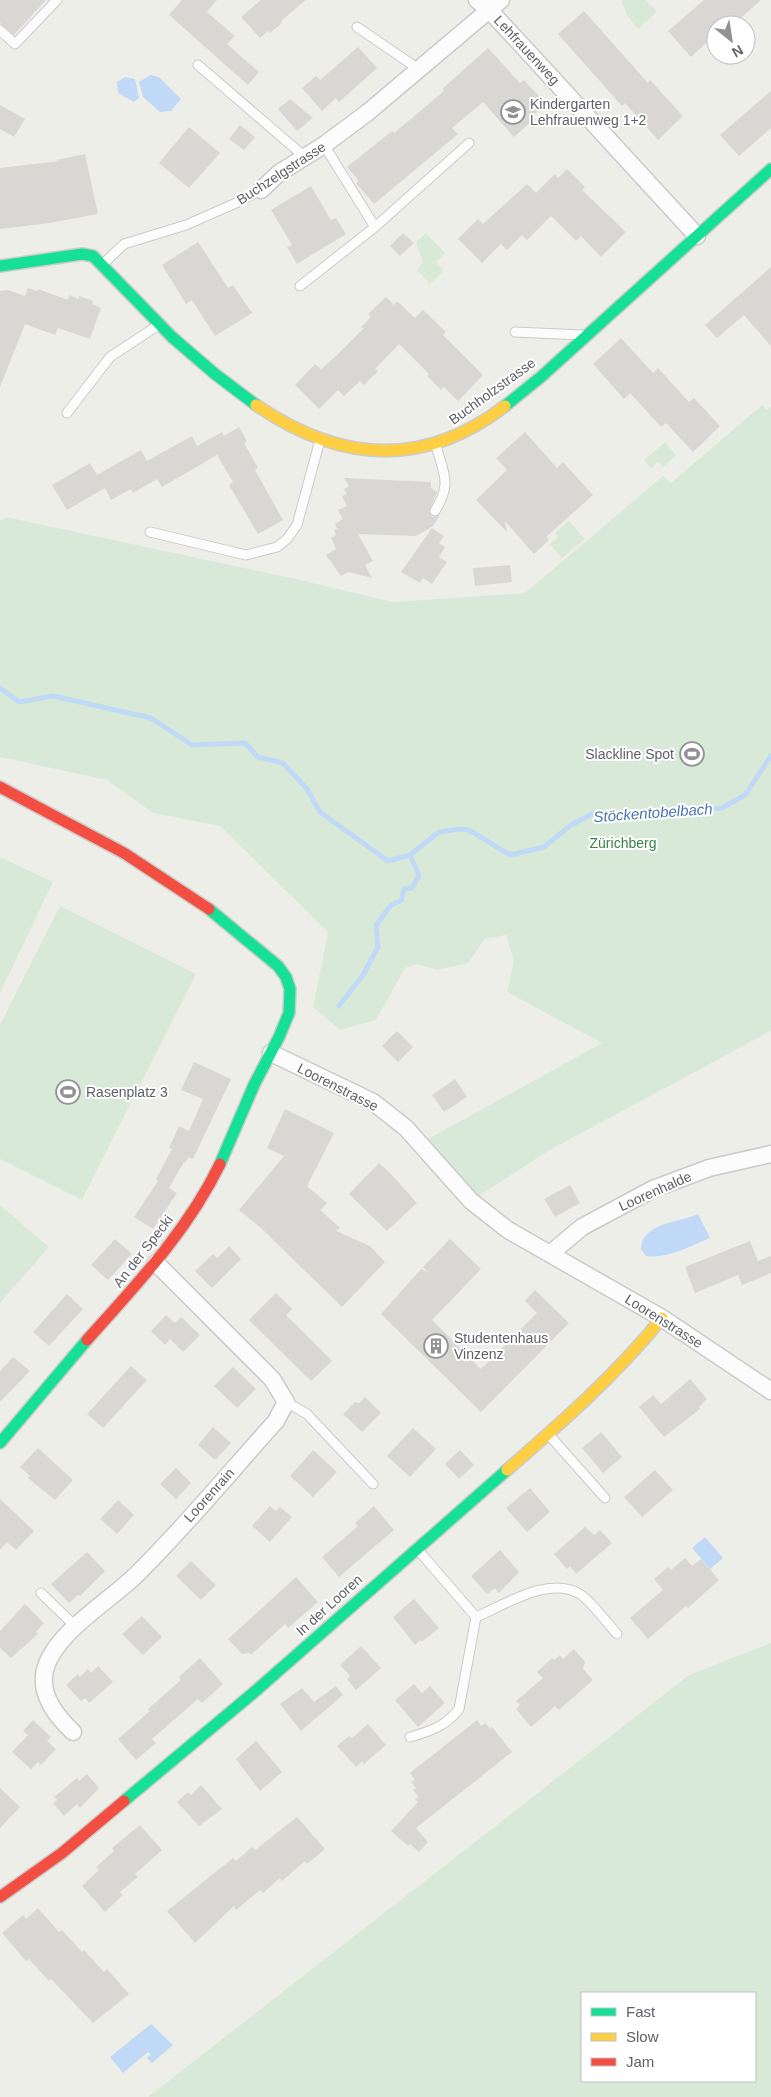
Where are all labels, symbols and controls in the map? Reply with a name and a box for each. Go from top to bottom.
street label: Lehfrauenweg [491,12,563,88]
north arrow [706,15,756,65]
text: N [729,42,746,61]
place label: Kindergarten Lehfrauenweg 1+2 [530,96,647,128]
school or university icon: Kindergarten Lehfrauenweg 1+2 [500,99,526,125]
street label: Buchzelgstrasse [234,138,329,208]
street label: Buchholzstrasse [446,354,538,428]
sports icon: Slackline Spot [679,741,705,767]
place label: Slackline Spot [585,746,674,762]
water label: Stöckentobelbach [593,800,713,825]
park label: Zürichberg [590,835,656,851]
street label: Loorenstrasse [295,1060,381,1114]
sports icon: Rasenplatz 3 [55,1079,81,1105]
place label: Rasenplatz 3 [86,1084,168,1100]
street label: Loorenhalde [616,1168,694,1214]
street label: An der Specki [110,1212,176,1290]
street label: Loorenstrasse [622,1291,706,1351]
place label: Studentenhaus Vinzenz [454,1330,548,1362]
building icon: Studentenhaus Vinzenz [423,1333,449,1359]
street label: Loorenrain [181,1465,237,1525]
street label: In der Looren [293,1571,365,1639]
legend [581,1992,756,2082]
text: Fast [626,2003,656,2020]
text: Slow [626,2028,659,2045]
text: Jam [626,2053,654,2070]

